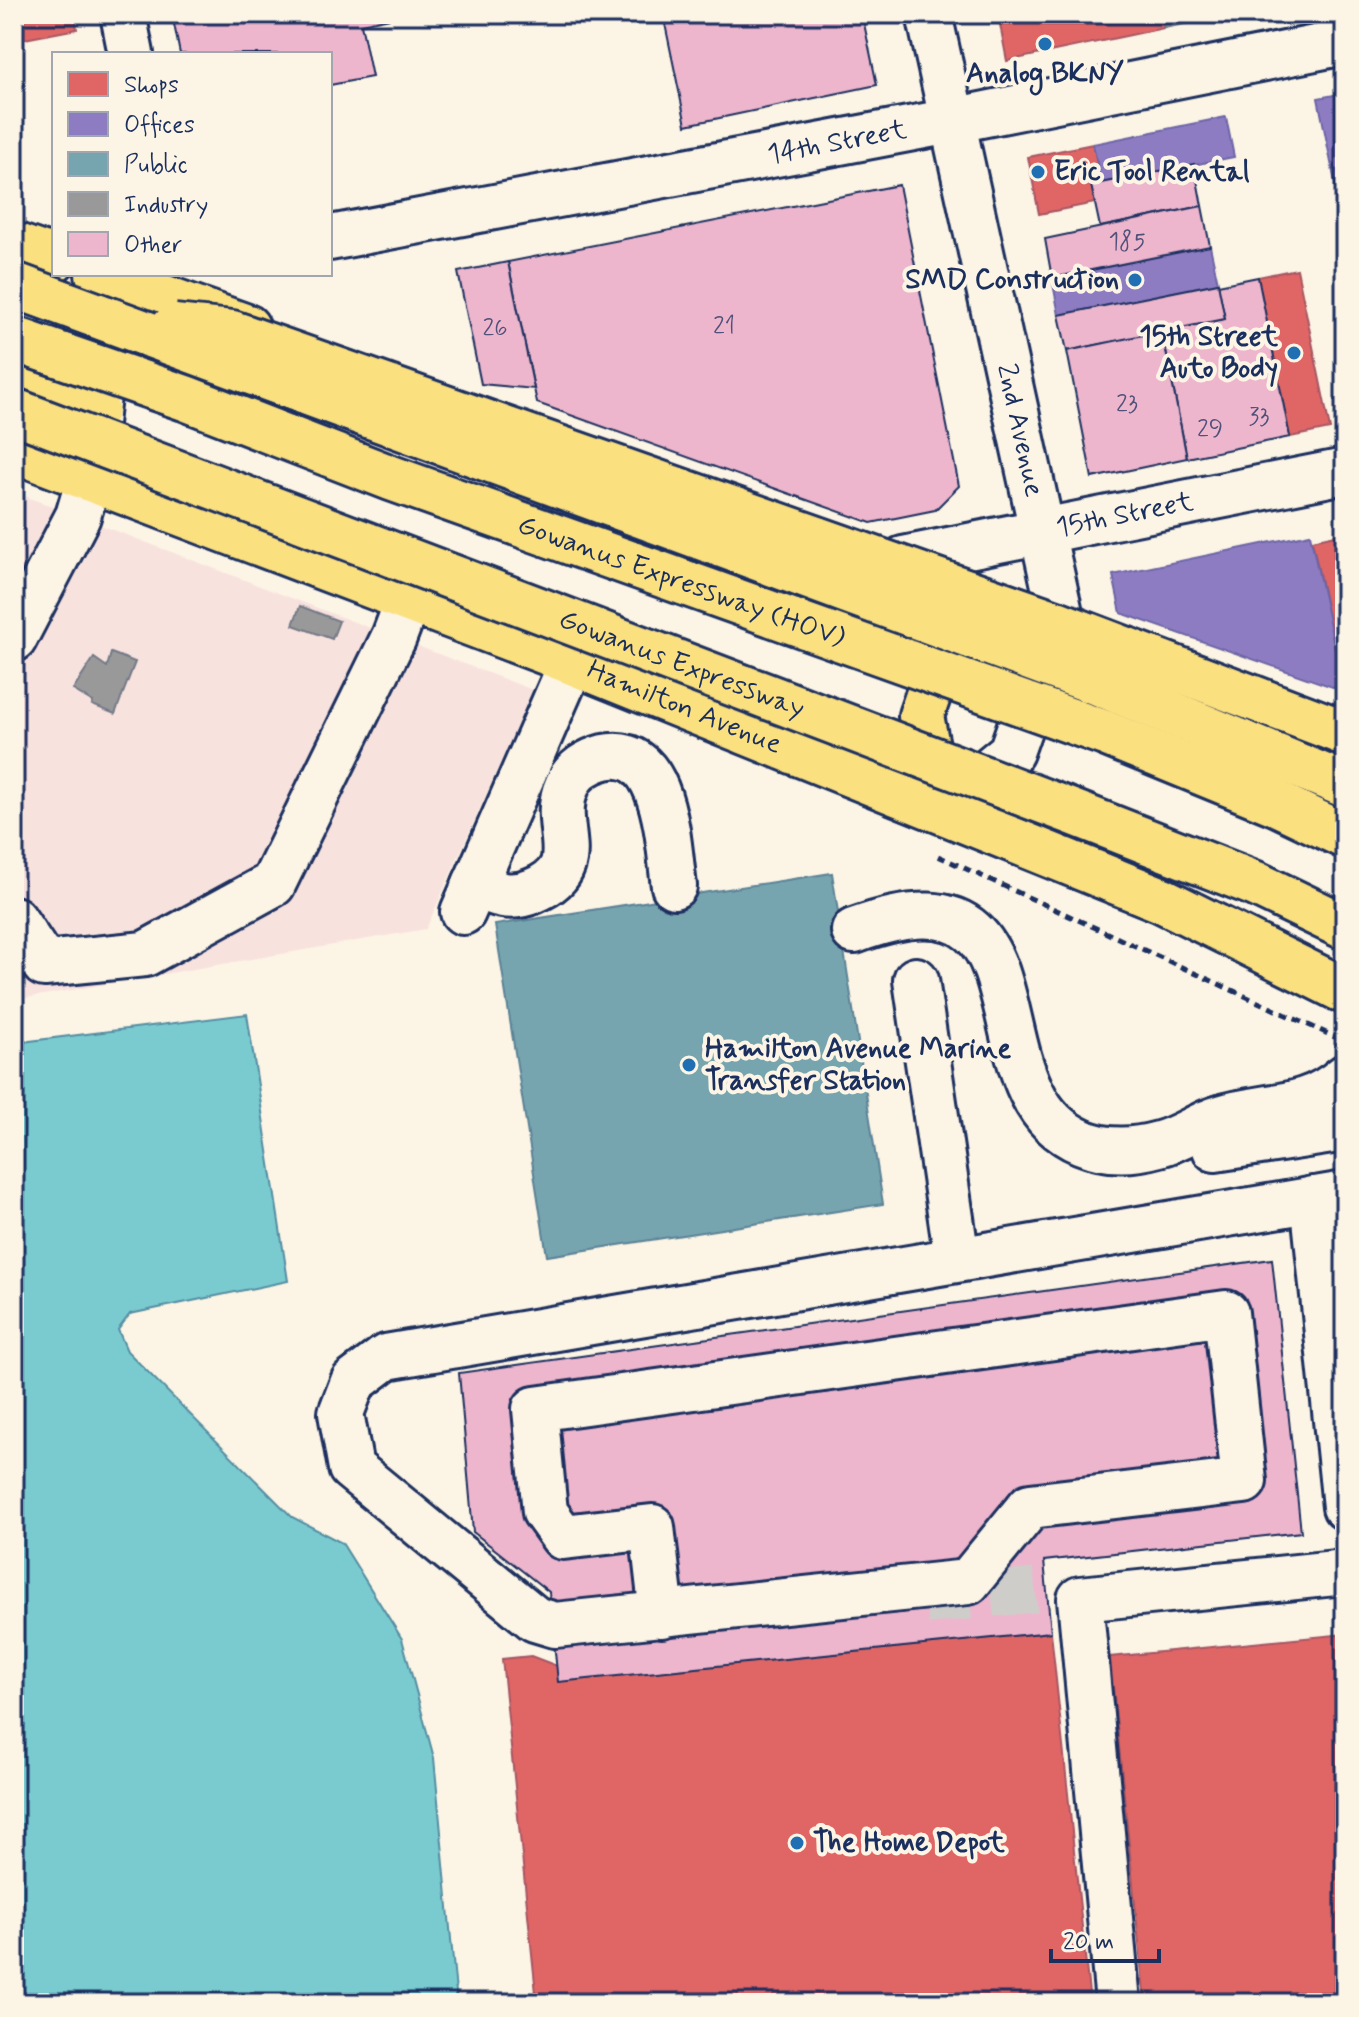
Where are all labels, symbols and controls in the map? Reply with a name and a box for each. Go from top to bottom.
marker: Analog BKNY [1036,35,1054,53]
legend [52,52,332,276]
place label: Analog BKNY [966,56,1124,96]
text: Shops [124,70,179,101]
text: Offices [124,110,195,141]
street label: 14th Street [764,111,910,174]
text: Public [124,150,188,181]
place label: Eric Tool Rental [1054,154,1250,191]
marker: Eric Tool Rental [1029,163,1047,181]
text: Industry [124,190,208,221]
house number: 185 [1108,227,1146,258]
text: Other [124,230,182,261]
place label: SMD Construction [905,262,1119,299]
marker: SMD Construction [1126,271,1144,289]
house number: 21 [713,311,735,342]
house number: 26 [482,313,508,344]
place label: 15th Street Auto Body [1139,319,1279,388]
marker: 15th Street Auto Body [1285,344,1303,362]
street label: 2nd Avenue [987,360,1053,500]
house number: 23 [1116,389,1138,420]
house number: 33 [1249,402,1270,433]
house number: 29 [1197,414,1223,445]
street label: 15th Street [1053,483,1197,547]
street label: Gowanus Expressway (HOV) [513,506,850,657]
street label: Gowanus Expressway [553,601,810,727]
street label: Hamilton Avenue [582,651,787,763]
place label: Hamilton Avenue Marine Transfer Station [705,1031,1011,1100]
marker: Hamilton Avenue Marine Transfer Station [680,1056,698,1074]
place label: The Home Depot [813,1825,1005,1862]
marker: The Home Depot [788,1834,806,1852]
scale bar [1051,1913,1159,1963]
text: 20 m [1063,1927,1114,1958]

